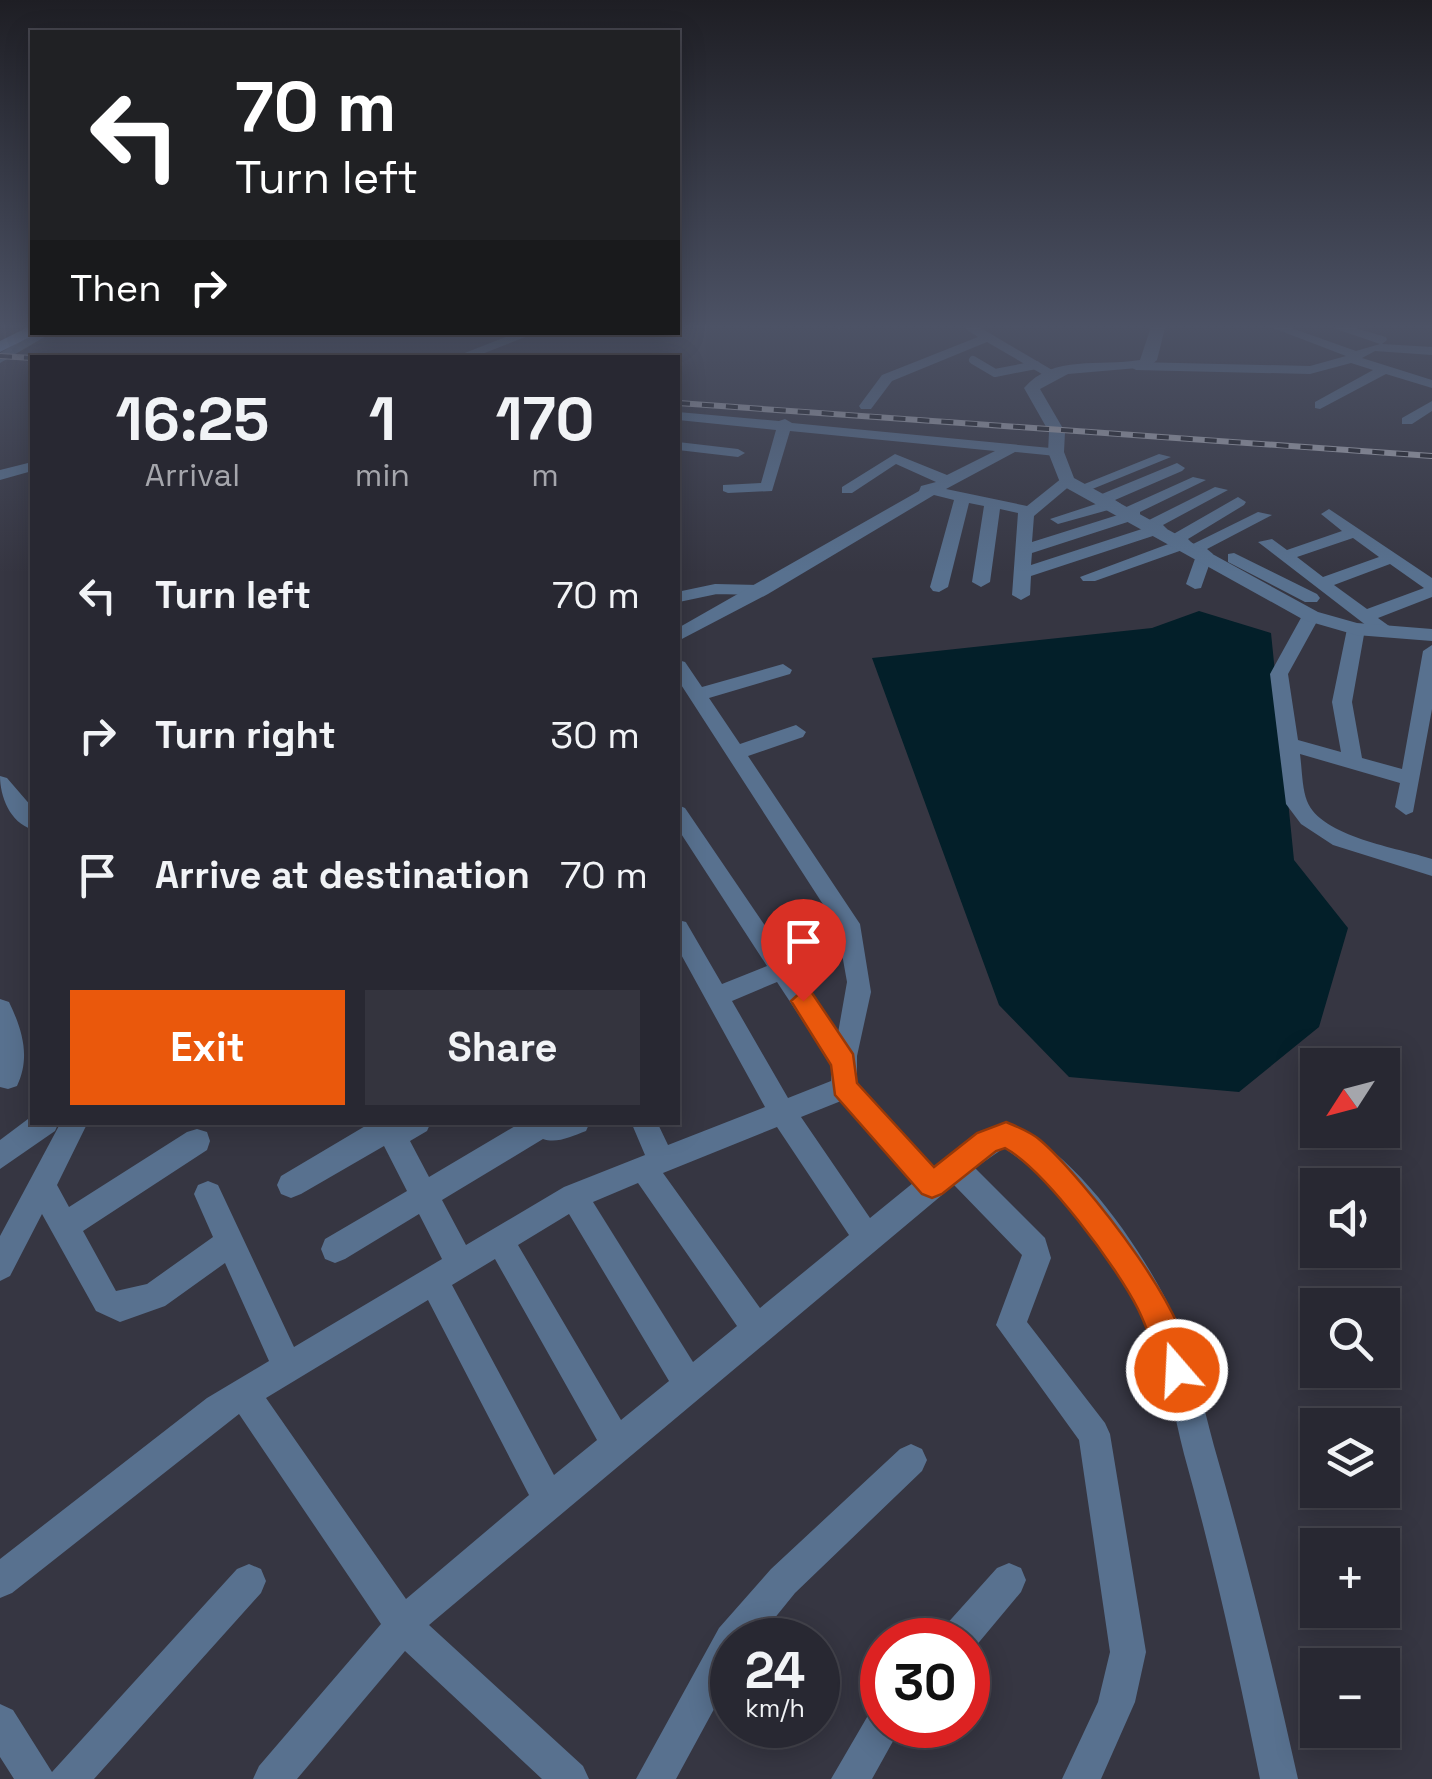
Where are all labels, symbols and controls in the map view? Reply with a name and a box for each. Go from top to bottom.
text: 70 m [235,62,396,151]
icon: left [70,70,200,200]
text: Turn left [235,149,418,206]
icon: right [181,260,236,315]
text: Then [70,264,161,312]
text: 16:25 [116,381,269,458]
text: 1 [369,381,396,458]
text: 170 [495,381,594,458]
text: Arrival [145,455,240,495]
text: min [355,455,410,495]
text: m [531,455,559,495]
icon: left [70,568,125,623]
text: Turn left [155,571,311,619]
text: 70 m [552,571,640,619]
icon: right [70,708,125,763]
text: Turn right [155,711,336,759]
text: 30 m [550,711,640,759]
icon: arrive [70,848,125,903]
text: Arrive at destination [155,851,530,899]
text: 70 m [560,851,648,899]
pin [761,899,846,1002]
icon: arrive [776,914,831,969]
button: Exit [70,990,345,1105]
button: Share [365,990,640,1105]
north arrow [1300,1048,1400,1148]
map controls [1300,1048,1400,1748]
button: sound [1300,1168,1400,1268]
button: search [1300,1288,1400,1388]
position arrow [1125,1318,1229,1422]
button: layers [1300,1408,1400,1508]
button: + [1300,1528,1400,1628]
speed limit sign: 30 [860,1618,990,1748]
text: 24 [745,1639,805,1703]
button: − [1300,1648,1400,1748]
text: km/h [745,1692,805,1724]

